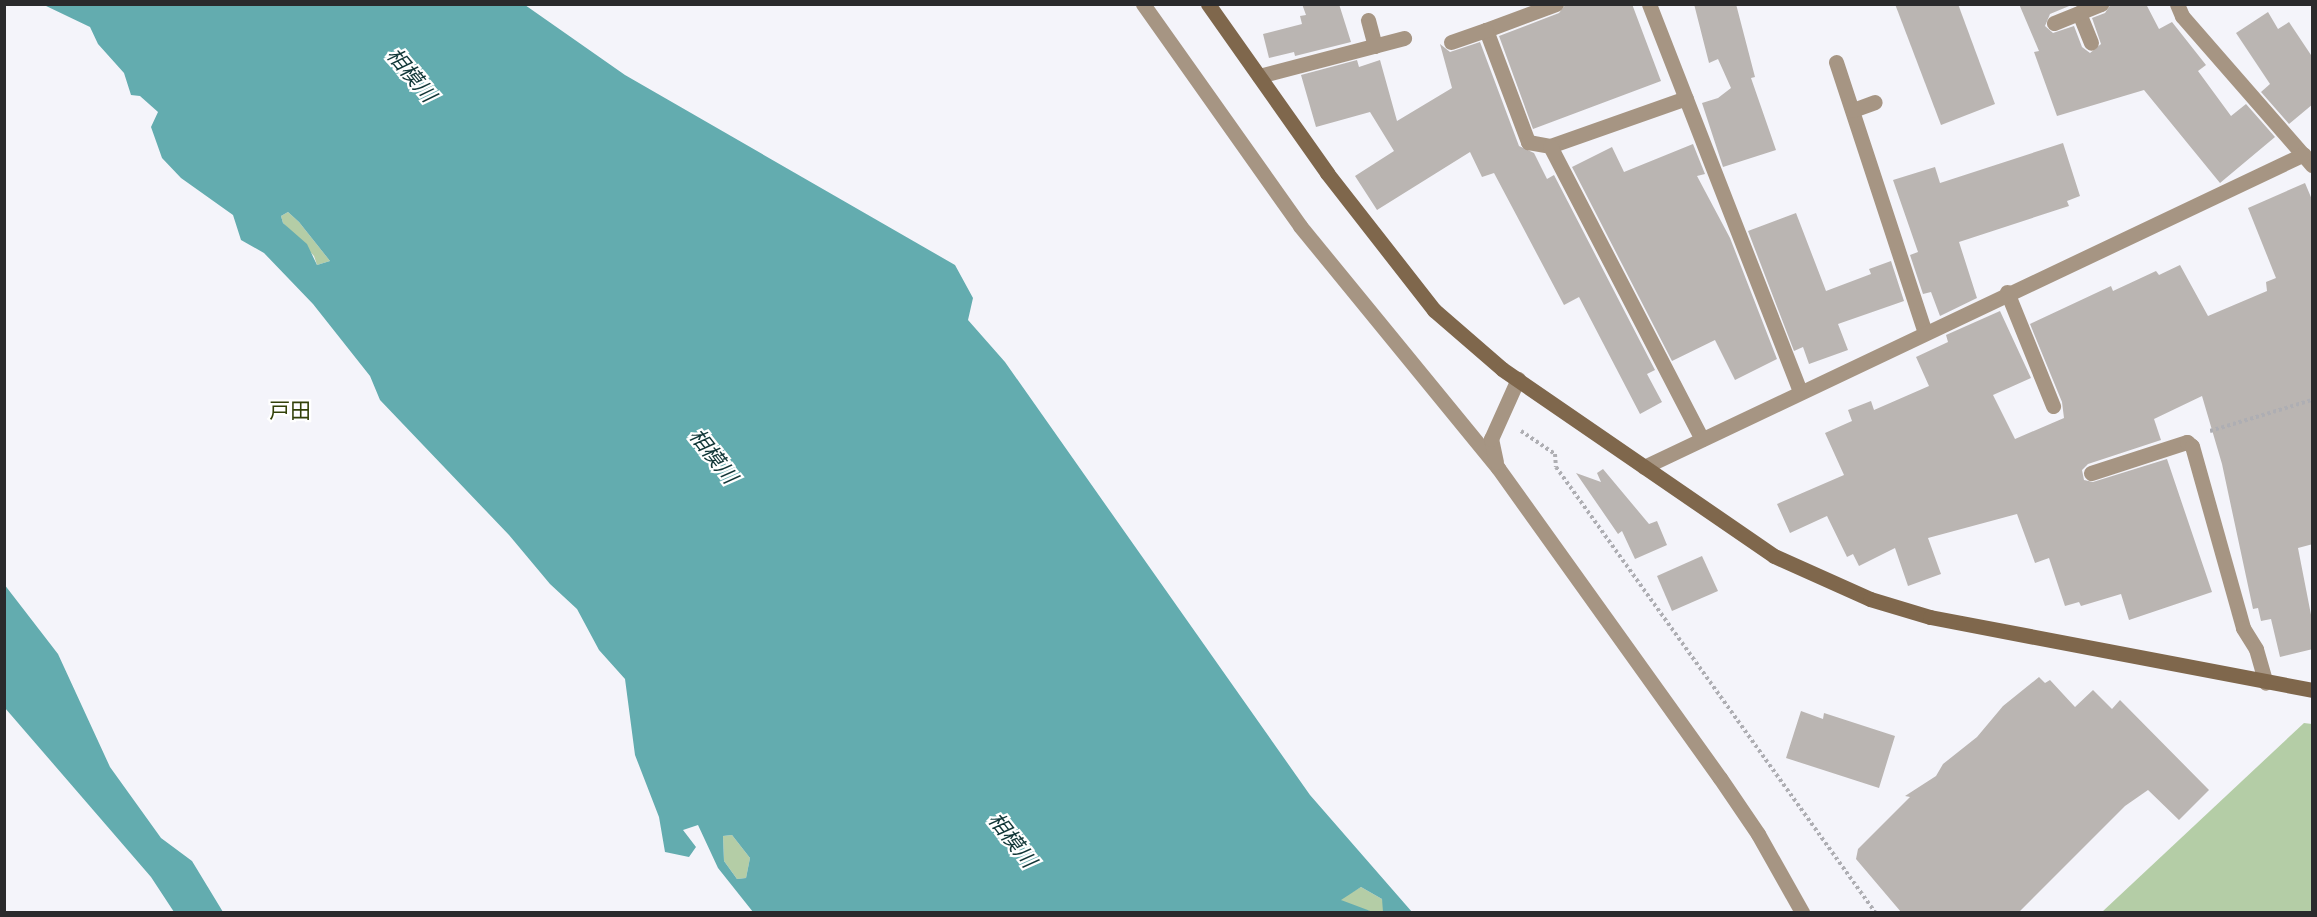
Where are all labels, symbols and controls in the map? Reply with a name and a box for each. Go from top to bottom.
water label: 相模川 [381,43,441,107]
district label: 戸田 [269,398,311,424]
water label: 相模川 [684,423,742,489]
water label: 相模川 [983,807,1041,873]

